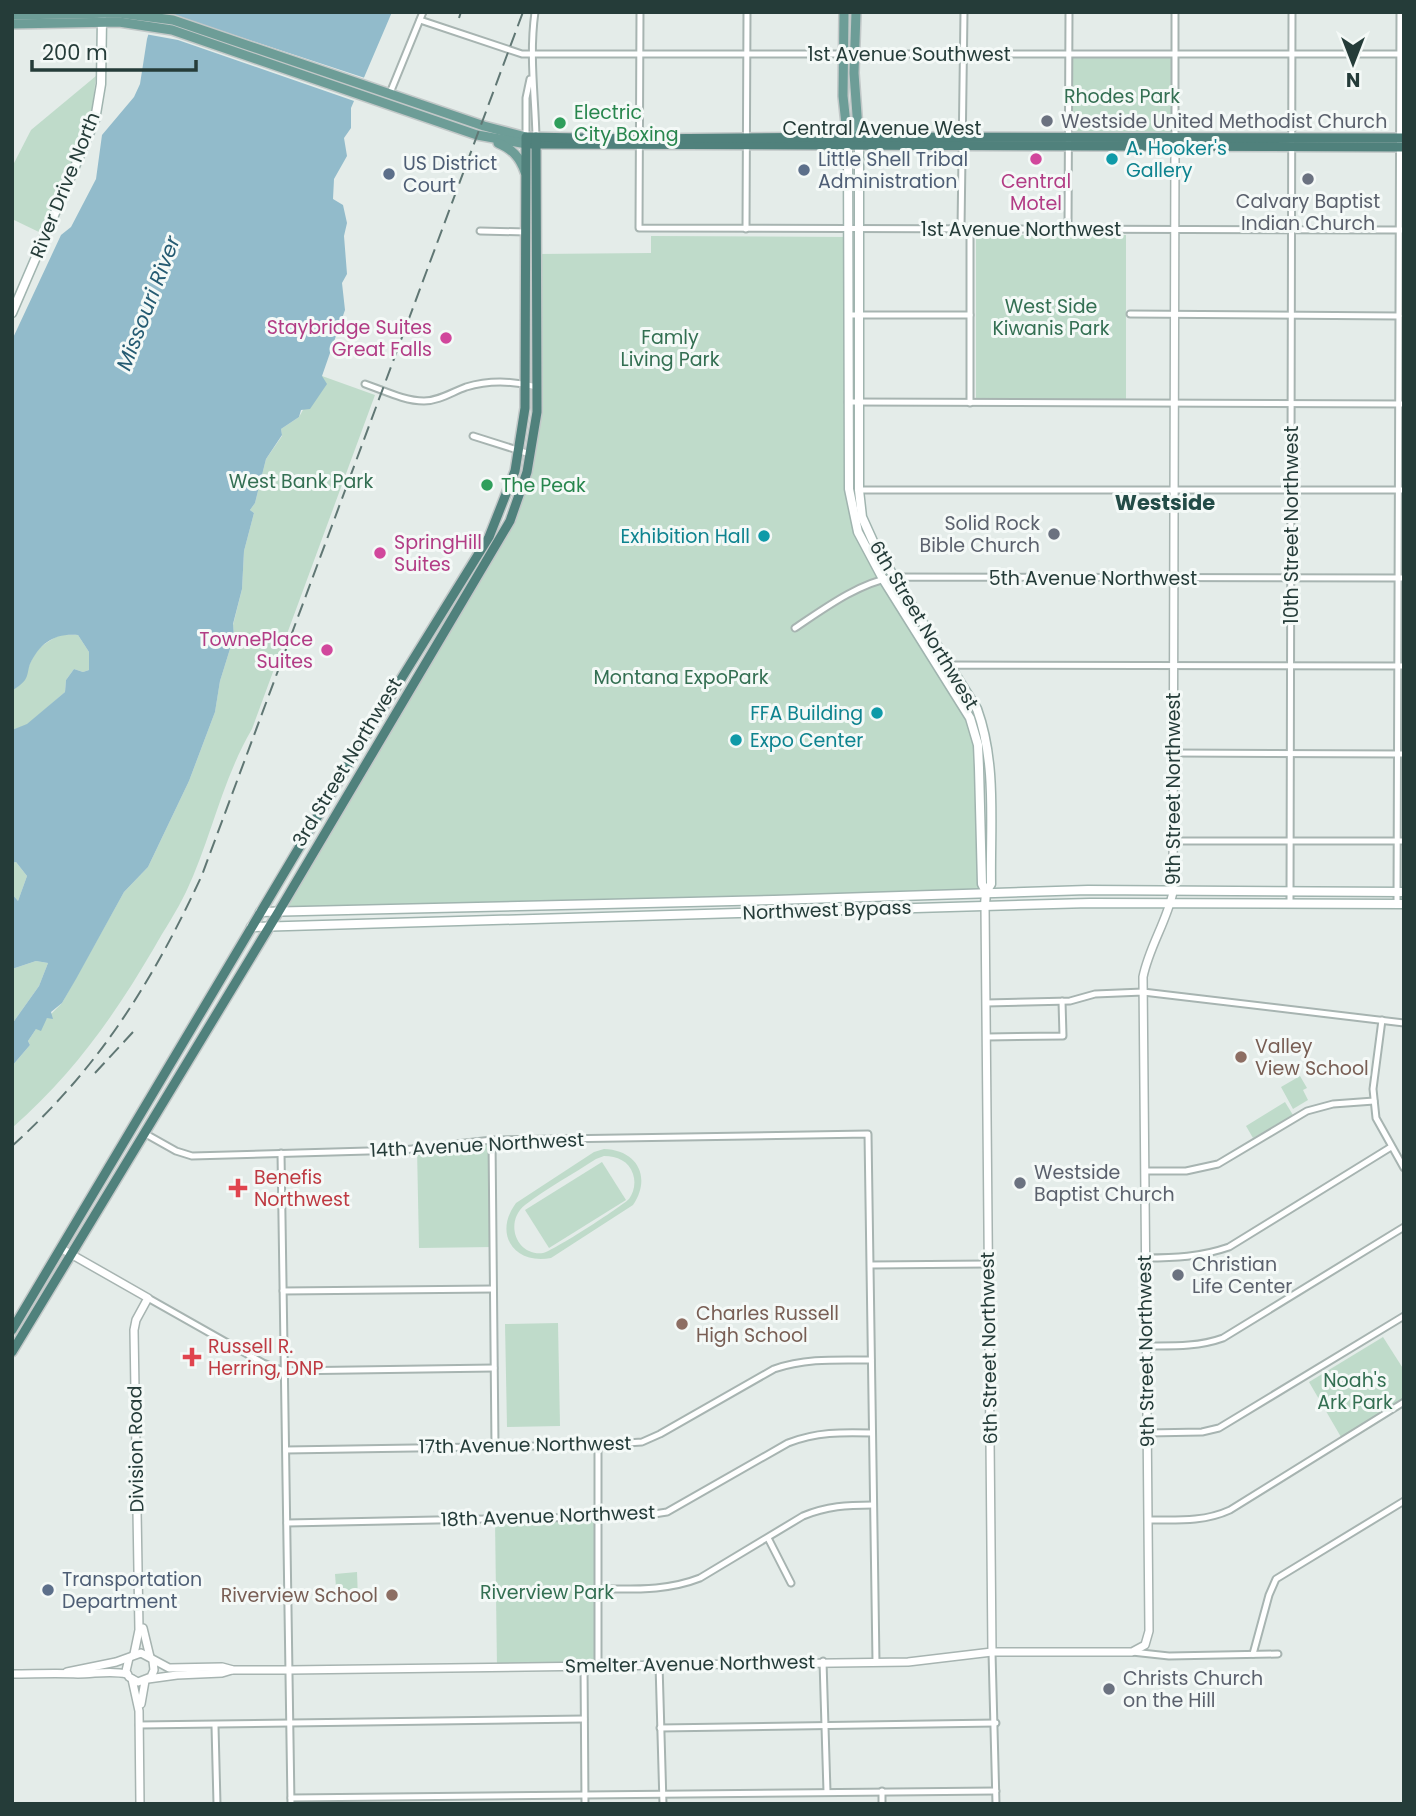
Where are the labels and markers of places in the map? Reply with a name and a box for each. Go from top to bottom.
place label: Electric City Boxing [574,99,679,148]
place label: Westside United Methodist Church [1061,108,1387,135]
marker: Westside United Methodist Church [1039,113,1055,129]
marker: Electric City Boxing [552,115,568,131]
place label: A. Hooker's Gallery [1126,135,1227,184]
place label: Little Shell Tribal Administration [818,146,968,195]
place label: US District Court [403,150,497,199]
marker: Central Motel [1028,151,1044,167]
marker: A. Hooker's Gallery [1104,151,1120,167]
marker: Little Shell Tribal Administration [796,162,812,178]
marker: US District Court [381,166,397,182]
place label: Central Motel [1001,168,1071,217]
marker: Calvary Baptist Indian Church [1300,171,1316,187]
place label: Calvary Baptist Indian Church [1236,188,1380,237]
place label: Staybridge Suites Great Falls [267,314,432,363]
marker: Staybridge Suites Great Falls [438,330,454,346]
place label: The Peak [501,472,586,499]
marker: The Peak [479,477,495,493]
place label: Solid Rock Bible Church [920,510,1040,559]
place label: Exhibition Hall [620,523,750,550]
marker: Solid Rock Bible Church [1046,526,1062,542]
marker: Exhibition Hall [756,528,772,544]
place label: SpringHill Suites [394,529,482,578]
marker: SpringHill Suites [372,545,388,561]
place label: TownePlace Suites [199,626,313,675]
marker: TownePlace Suites [319,642,335,658]
place label: FFA Building [750,700,863,727]
marker: FFA Building [869,705,885,721]
place label: Expo Center [750,727,863,754]
marker: Expo Center [728,732,744,748]
place label: Valley View School [1255,1033,1369,1082]
marker: Valley View School [1233,1049,1249,1065]
place label: Westside Baptist Church [1034,1159,1175,1208]
place label: Benefis Northwest [254,1164,350,1213]
marker: Westside Baptist Church [1012,1175,1028,1191]
marker: Benefis Northwest [228,1178,248,1198]
place label: Christian Life Center [1192,1251,1292,1300]
marker: Christian Life Center [1170,1267,1186,1283]
place label: Charles Russell High School [696,1300,839,1349]
marker: Charles Russell High School [674,1316,690,1332]
place label: Russell R. Herring, DNP [208,1333,323,1382]
marker: Russell R. Herring, DNP [182,1347,202,1367]
place label: Transportation Department [62,1566,202,1615]
marker: Transportation Department [40,1582,56,1598]
place label: Riverview School [221,1582,378,1609]
marker: Riverview School [384,1587,400,1603]
place label: Christs Church on the Hill [1123,1665,1263,1714]
marker: Christs Church on the Hill [1101,1681,1117,1697]

